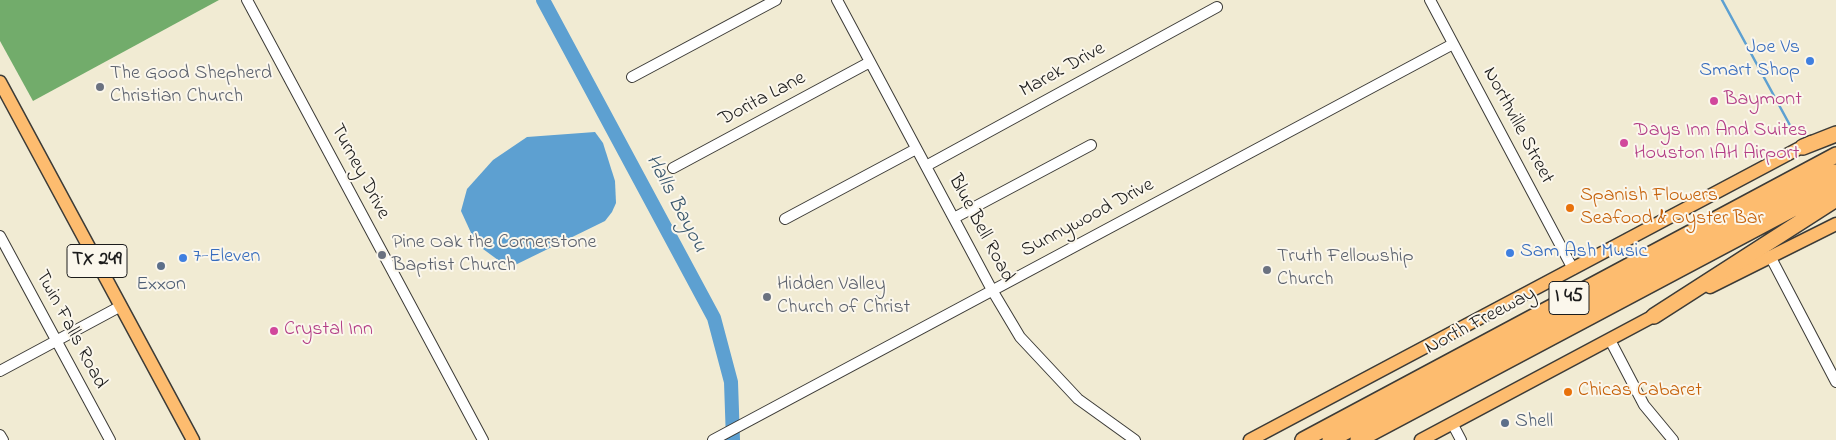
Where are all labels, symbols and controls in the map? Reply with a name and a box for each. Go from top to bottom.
place label: Joe Vs Smart Shop [1699,37,1800,84]
street label: Marek Drive [1016,38,1110,104]
marker: Joe Vs Smart Shop [1804,55,1816,67]
place label: The Good Shepherd Christian Church [110,63,272,110]
street label: Northville Street [1476,64,1558,188]
street label: Dorita Lane [716,67,810,133]
marker: The Good Shepherd Christian Church [94,81,106,93]
place label: Baymont [1724,89,1802,113]
marker: Baymont [1708,95,1720,107]
street label: Turney Drive [324,120,394,224]
place label: Days Inn And Suites Houston IAH Airport [1634,120,1807,167]
marker: Days Inn And Suites Houston IAH Airport [1618,137,1630,149]
water label: Halls Bayou [639,151,711,257]
street label: Blue Bell Road [942,171,1018,287]
street label: Sunnywood Drive [1018,174,1158,264]
place label: Spanish Flowers Seafood & Oyster Bar [1580,185,1764,232]
marker: Spanish Flowers Seafood & Oyster Bar [1564,202,1576,214]
place label: Pine Oak the Cornerstone Baptist Church [392,232,596,279]
place label: Sam Ash Music [1520,241,1647,265]
road number: TX 249 [67,245,127,278]
place label: 7-Eleven [193,246,260,270]
place label: Truth Fellowship Church [1277,246,1414,293]
marker: Sam Ash Music [1504,247,1516,259]
marker: Pine Oak the Cornerstone Baptist Church [376,249,388,261]
marker: 7-Eleven [177,252,189,264]
marker: Exxon [155,260,167,272]
marker: Truth Fellowship Church [1261,264,1273,276]
street label: Twin Falls Road [29,267,111,393]
place label: Exxon [136,274,186,298]
place label: Hidden Valley Church of Christ [777,274,910,321]
road number: I 45 [1549,282,1589,314]
street label: North Freeway [1422,283,1540,361]
marker: Hidden Valley Church of Christ [761,291,773,303]
place label: Crystal Inn [284,319,373,343]
marker: Crystal Inn [268,325,280,337]
place label: Chicas Cabaret [1578,380,1702,404]
marker: Chicas Cabaret [1562,386,1574,398]
place label: Shell [1515,411,1553,435]
marker: Shell [1499,417,1511,429]

